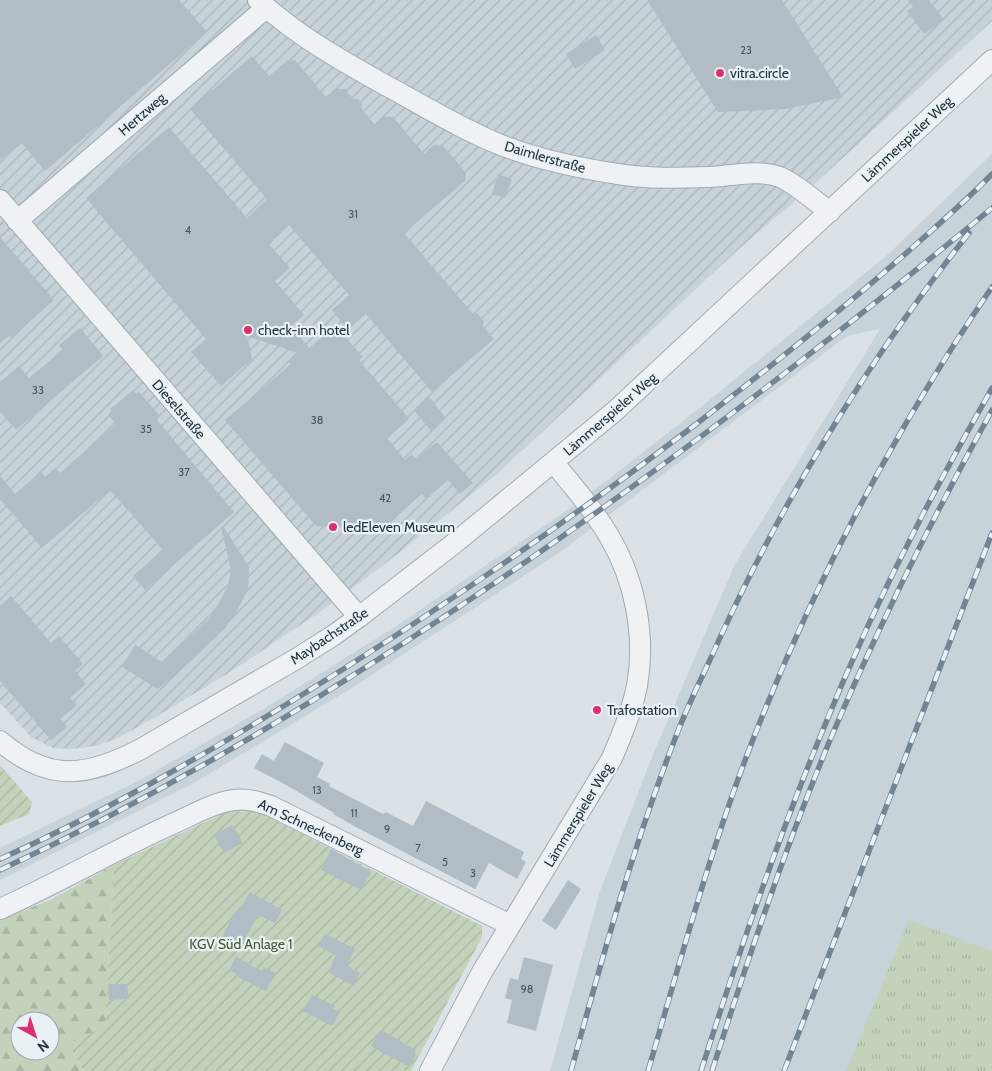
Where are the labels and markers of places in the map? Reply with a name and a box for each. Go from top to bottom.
place label: vitra.circle [730,64,789,82]
marker: vitra.circle [714,67,726,79]
place label: check-inn hotel [258,321,350,339]
marker: check-inn hotel [242,324,254,336]
place label: ledEleven Museum [343,518,455,536]
marker: ledEleven Museum [327,521,339,533]
place label: Trafostation [607,701,677,719]
marker: Trafostation [591,704,603,716]

